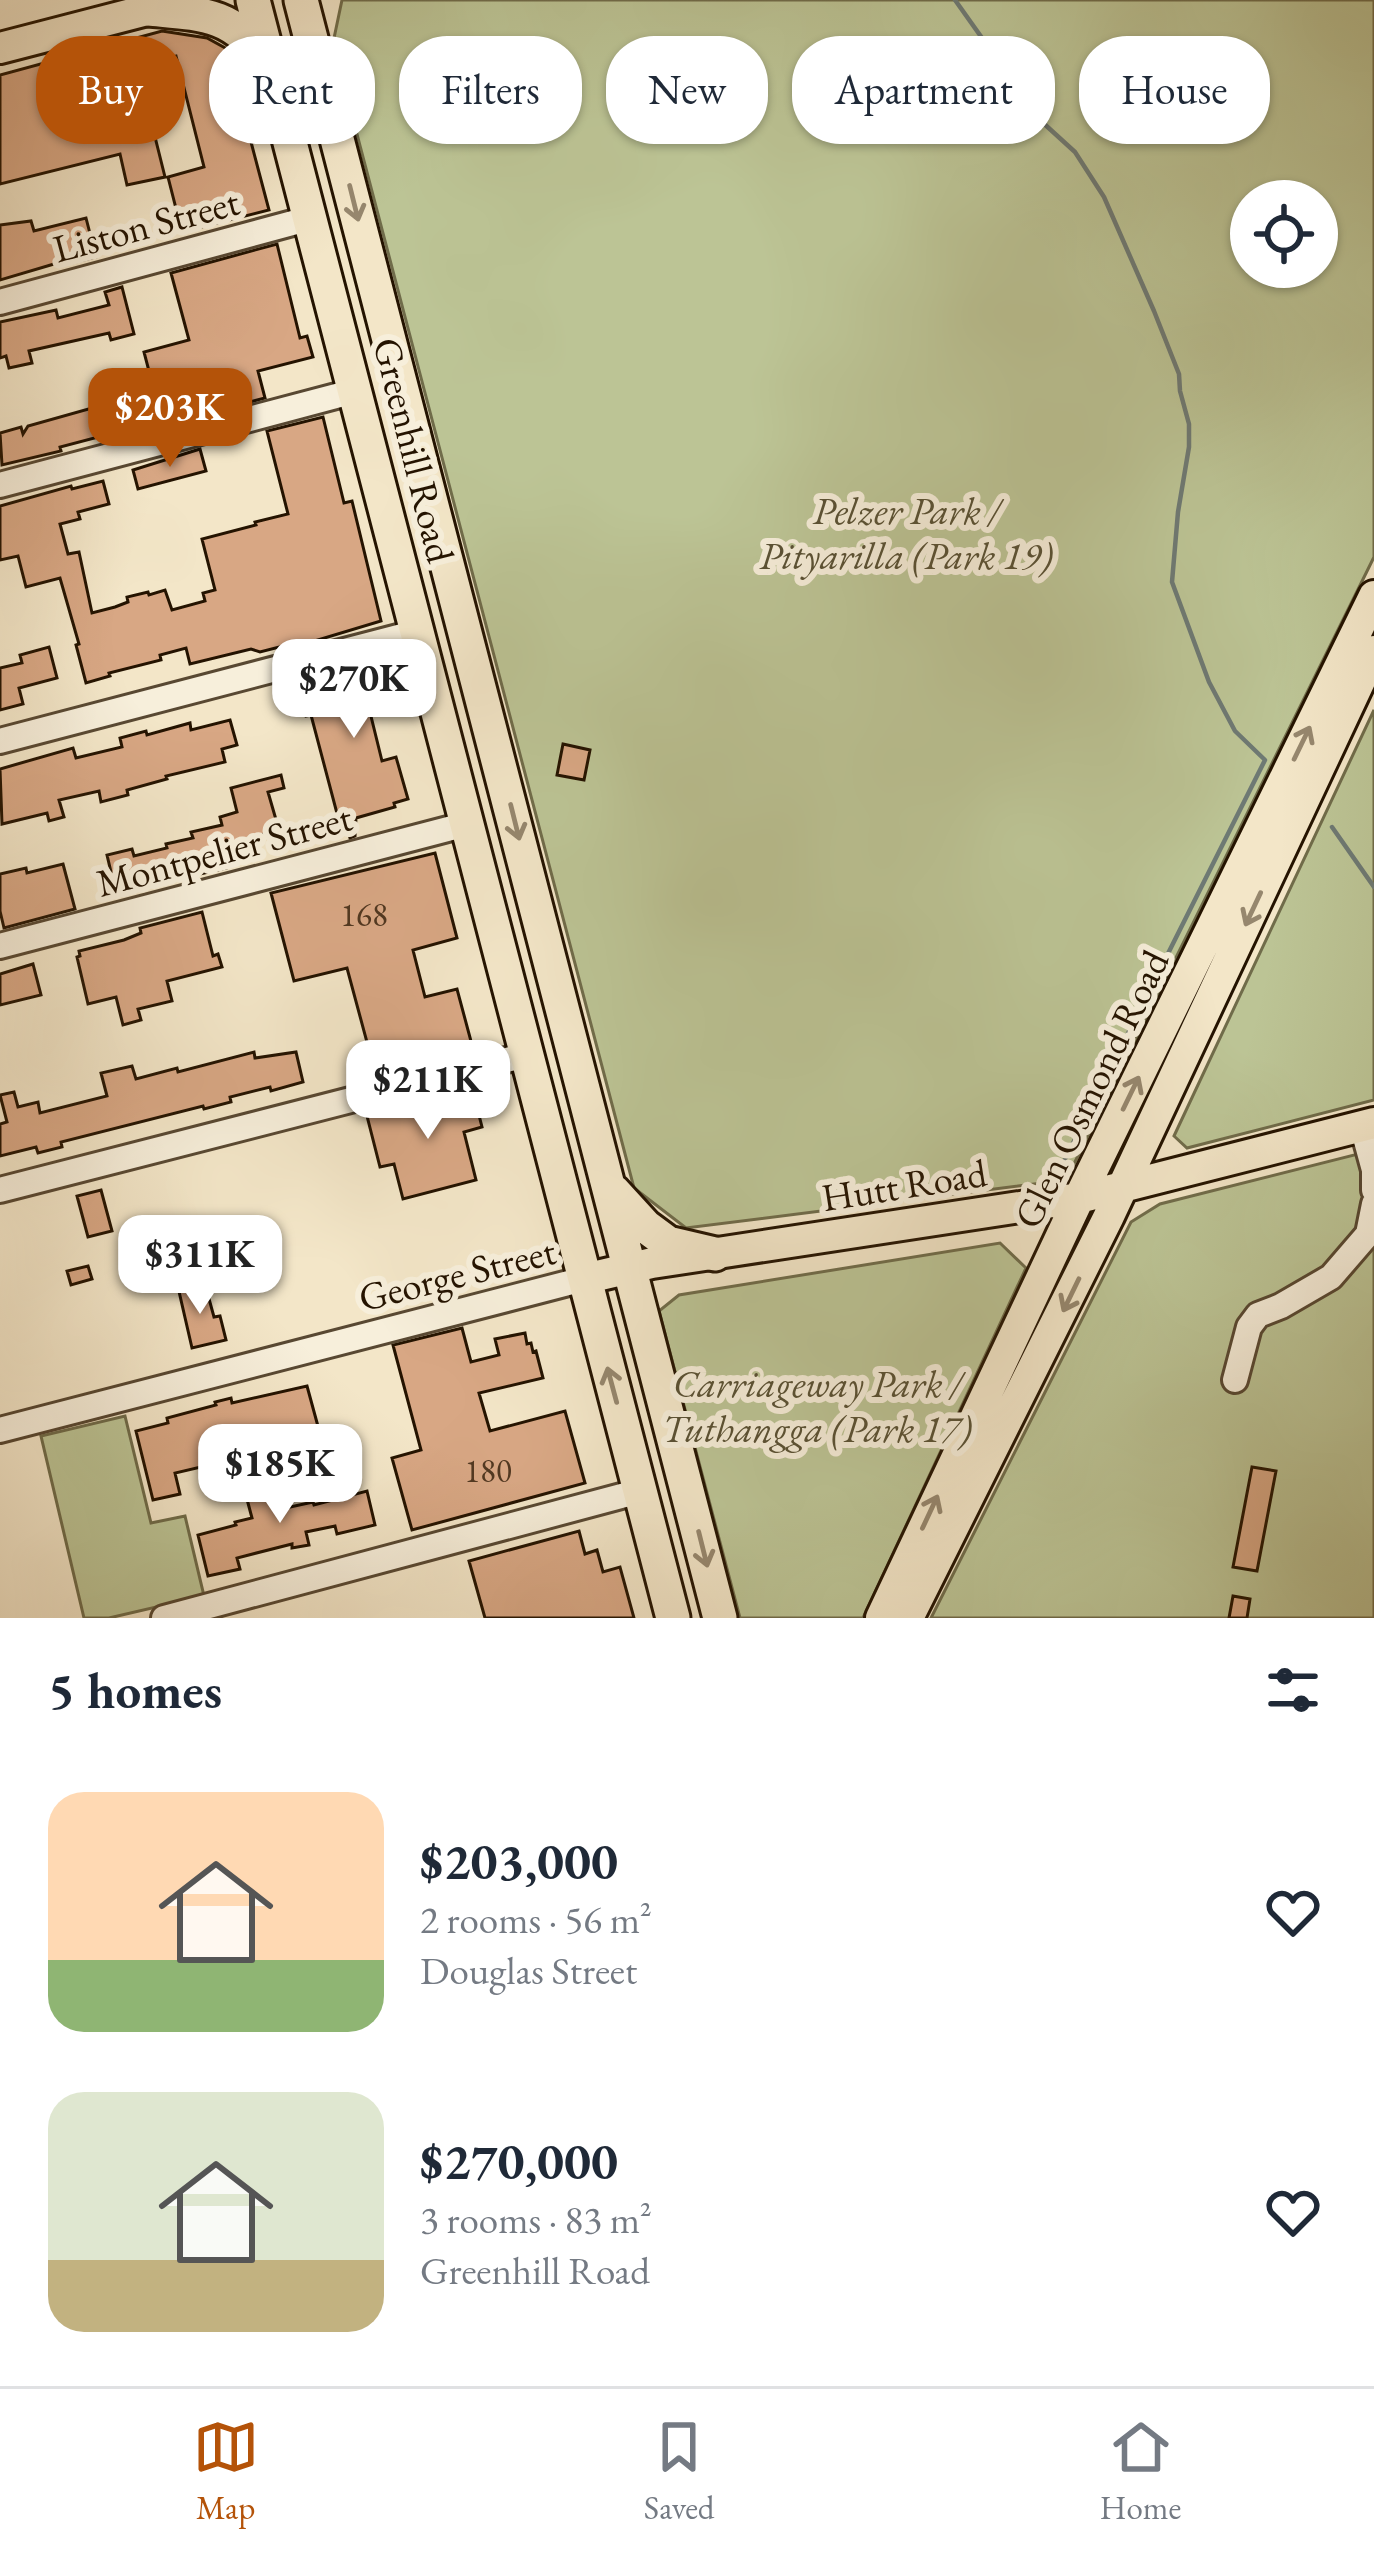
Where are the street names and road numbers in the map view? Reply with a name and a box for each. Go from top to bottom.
street label: Liston Street [47,176,245,274]
street label: Greenhill Road [361,332,467,568]
street label: Montpelier Street [91,791,357,909]
street label: Glen Osmond Road [1002,941,1180,1236]
street label: Hutt Road [818,1147,990,1223]
street label: George Street [353,1225,561,1323]

